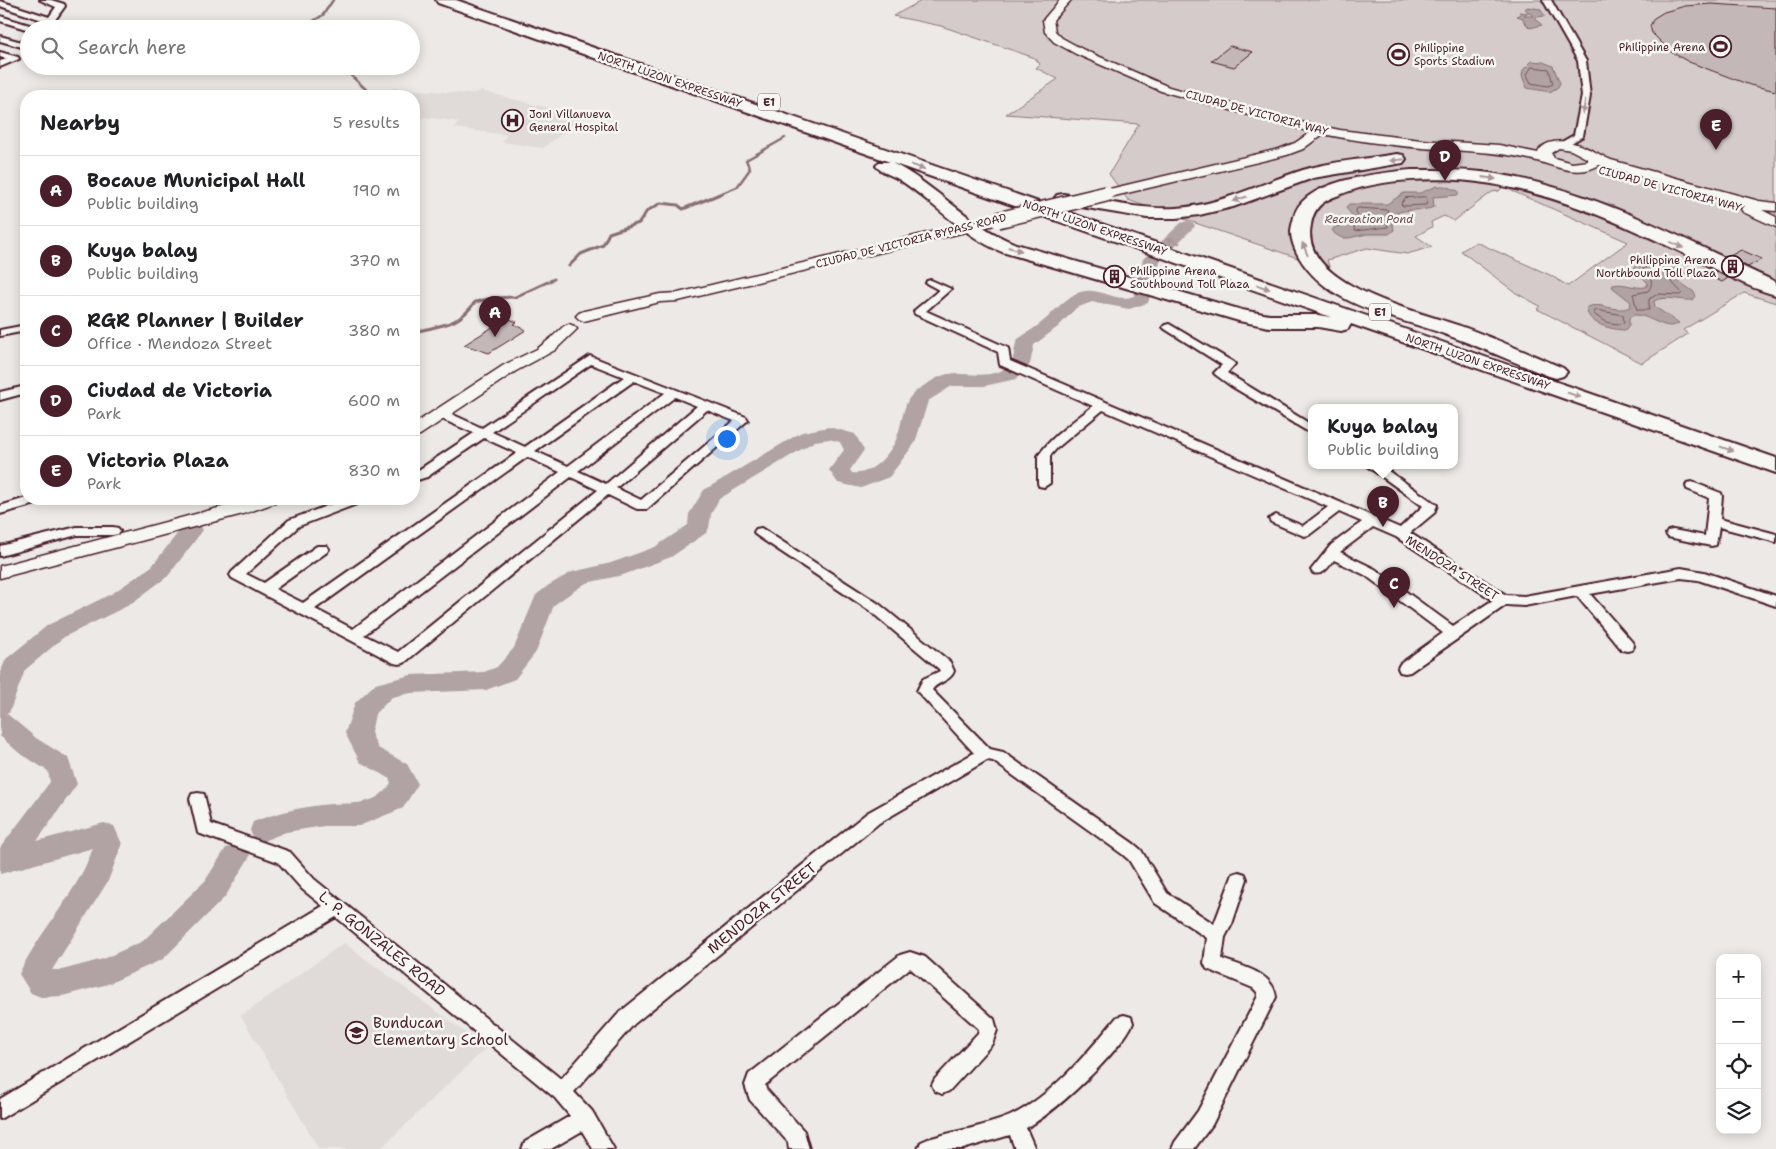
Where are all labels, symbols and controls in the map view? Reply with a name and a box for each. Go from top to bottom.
search box [20,20,420,75]
icon: search [38,34,66,62]
text: Search here [78,35,187,60]
sports icon: Philippine Arena [1709,35,1733,59]
place label: Philippine Arena [1619,40,1705,55]
place label: Philippine Sports Stadium [1414,41,1495,69]
sports icon: Philippine Sports Stadium [1386,42,1410,66]
street label: NORTH LUZON EXPRESSWAY [596,48,745,112]
street label: CIUDAD DE VICTORIA WAY [1184,87,1330,139]
road number: E1 [758,94,780,110]
one-way arrow [1580,100,1588,115]
place label: Joni Villanueva General Hospital [529,107,619,135]
hospital icon: Joni Villanueva General Hospital [501,108,525,132]
text: Nearby [40,109,120,137]
pin: E [1700,109,1732,150]
text: 5 results [333,112,400,133]
pin: D [1429,140,1461,181]
one-way arrow [1389,156,1405,164]
street label: CIUDAD DE VICTORIA WAY [1597,163,1743,215]
one-way arrow [911,164,926,171]
text: Bocaue Municipal Hall [87,168,305,193]
one-way arrow [1481,174,1497,182]
text: A [50,180,62,201]
text: 190 m [353,180,400,201]
text: Public building [87,193,199,214]
one-way arrow [1233,195,1248,203]
street label: NORTH LUZON EXPRESSWAY [1021,196,1170,260]
street label: CIUDAD DE VICTORIA BYPASS ROAD [814,210,1008,272]
water label: Recreation Pond [1325,212,1413,227]
one-way arrow [1165,237,1180,245]
text: Kuya balay [87,238,198,263]
one-way arrow [1670,241,1684,249]
one-way arrow [1300,242,1308,256]
one-way arrow [1007,246,1022,254]
text: B [51,250,61,271]
text: 370 m [349,250,400,271]
place label: Philippine Arena Northbound Toll Plaza [1596,253,1716,281]
building icon: Philippine Arena Northbound Toll Plaza [1720,254,1744,278]
text: Public building [87,263,199,284]
place label: Philippine Arena Southbound Toll Plaza [1130,264,1249,292]
building icon: Philippine Arena Southbound Toll Plaza [1102,265,1126,289]
one-way arrow [1256,283,1271,291]
pin: A [479,296,511,337]
road number: E1 [1369,304,1391,320]
text: RGR Planner | Builder [87,308,304,333]
text: C [51,320,61,341]
text: 380 m [348,320,400,341]
street label: NORTH LUZON EXPRESSWAY [1404,330,1553,394]
text: Office · Mendoza Street [87,333,272,354]
text: Ciudad de Victoria [87,378,272,403]
text: D [50,390,62,411]
text: 600 m [348,390,400,411]
one-way arrow [1566,392,1581,399]
text: Park [87,403,121,424]
popup [1308,404,1458,469]
text: Kuya balay [1327,414,1438,439]
your location [714,426,740,452]
text: Public building [1327,439,1439,460]
one-way arrow [1720,445,1735,453]
text: Victoria Plaza [87,448,229,473]
text: E [51,460,61,481]
text: 830 m [348,460,400,481]
text: Park [87,473,121,494]
pin: B [1367,486,1399,527]
street label: MENDOZA STREET [1402,532,1502,604]
pin: C [1378,567,1410,608]
street label: MENDOZA STREET [703,858,821,958]
street label: L. P. GONZALES ROAD [314,887,450,1001]
map controls [1716,954,1761,1134]
button: + [1716,954,1761,999]
button: − [1716,999,1761,1044]
place label: Bunducan Elementary School [373,1013,509,1050]
school or university icon: Bunducan Elementary School [345,1020,369,1044]
button: locate [1716,1044,1761,1089]
button: layers [1716,1089,1761,1134]

